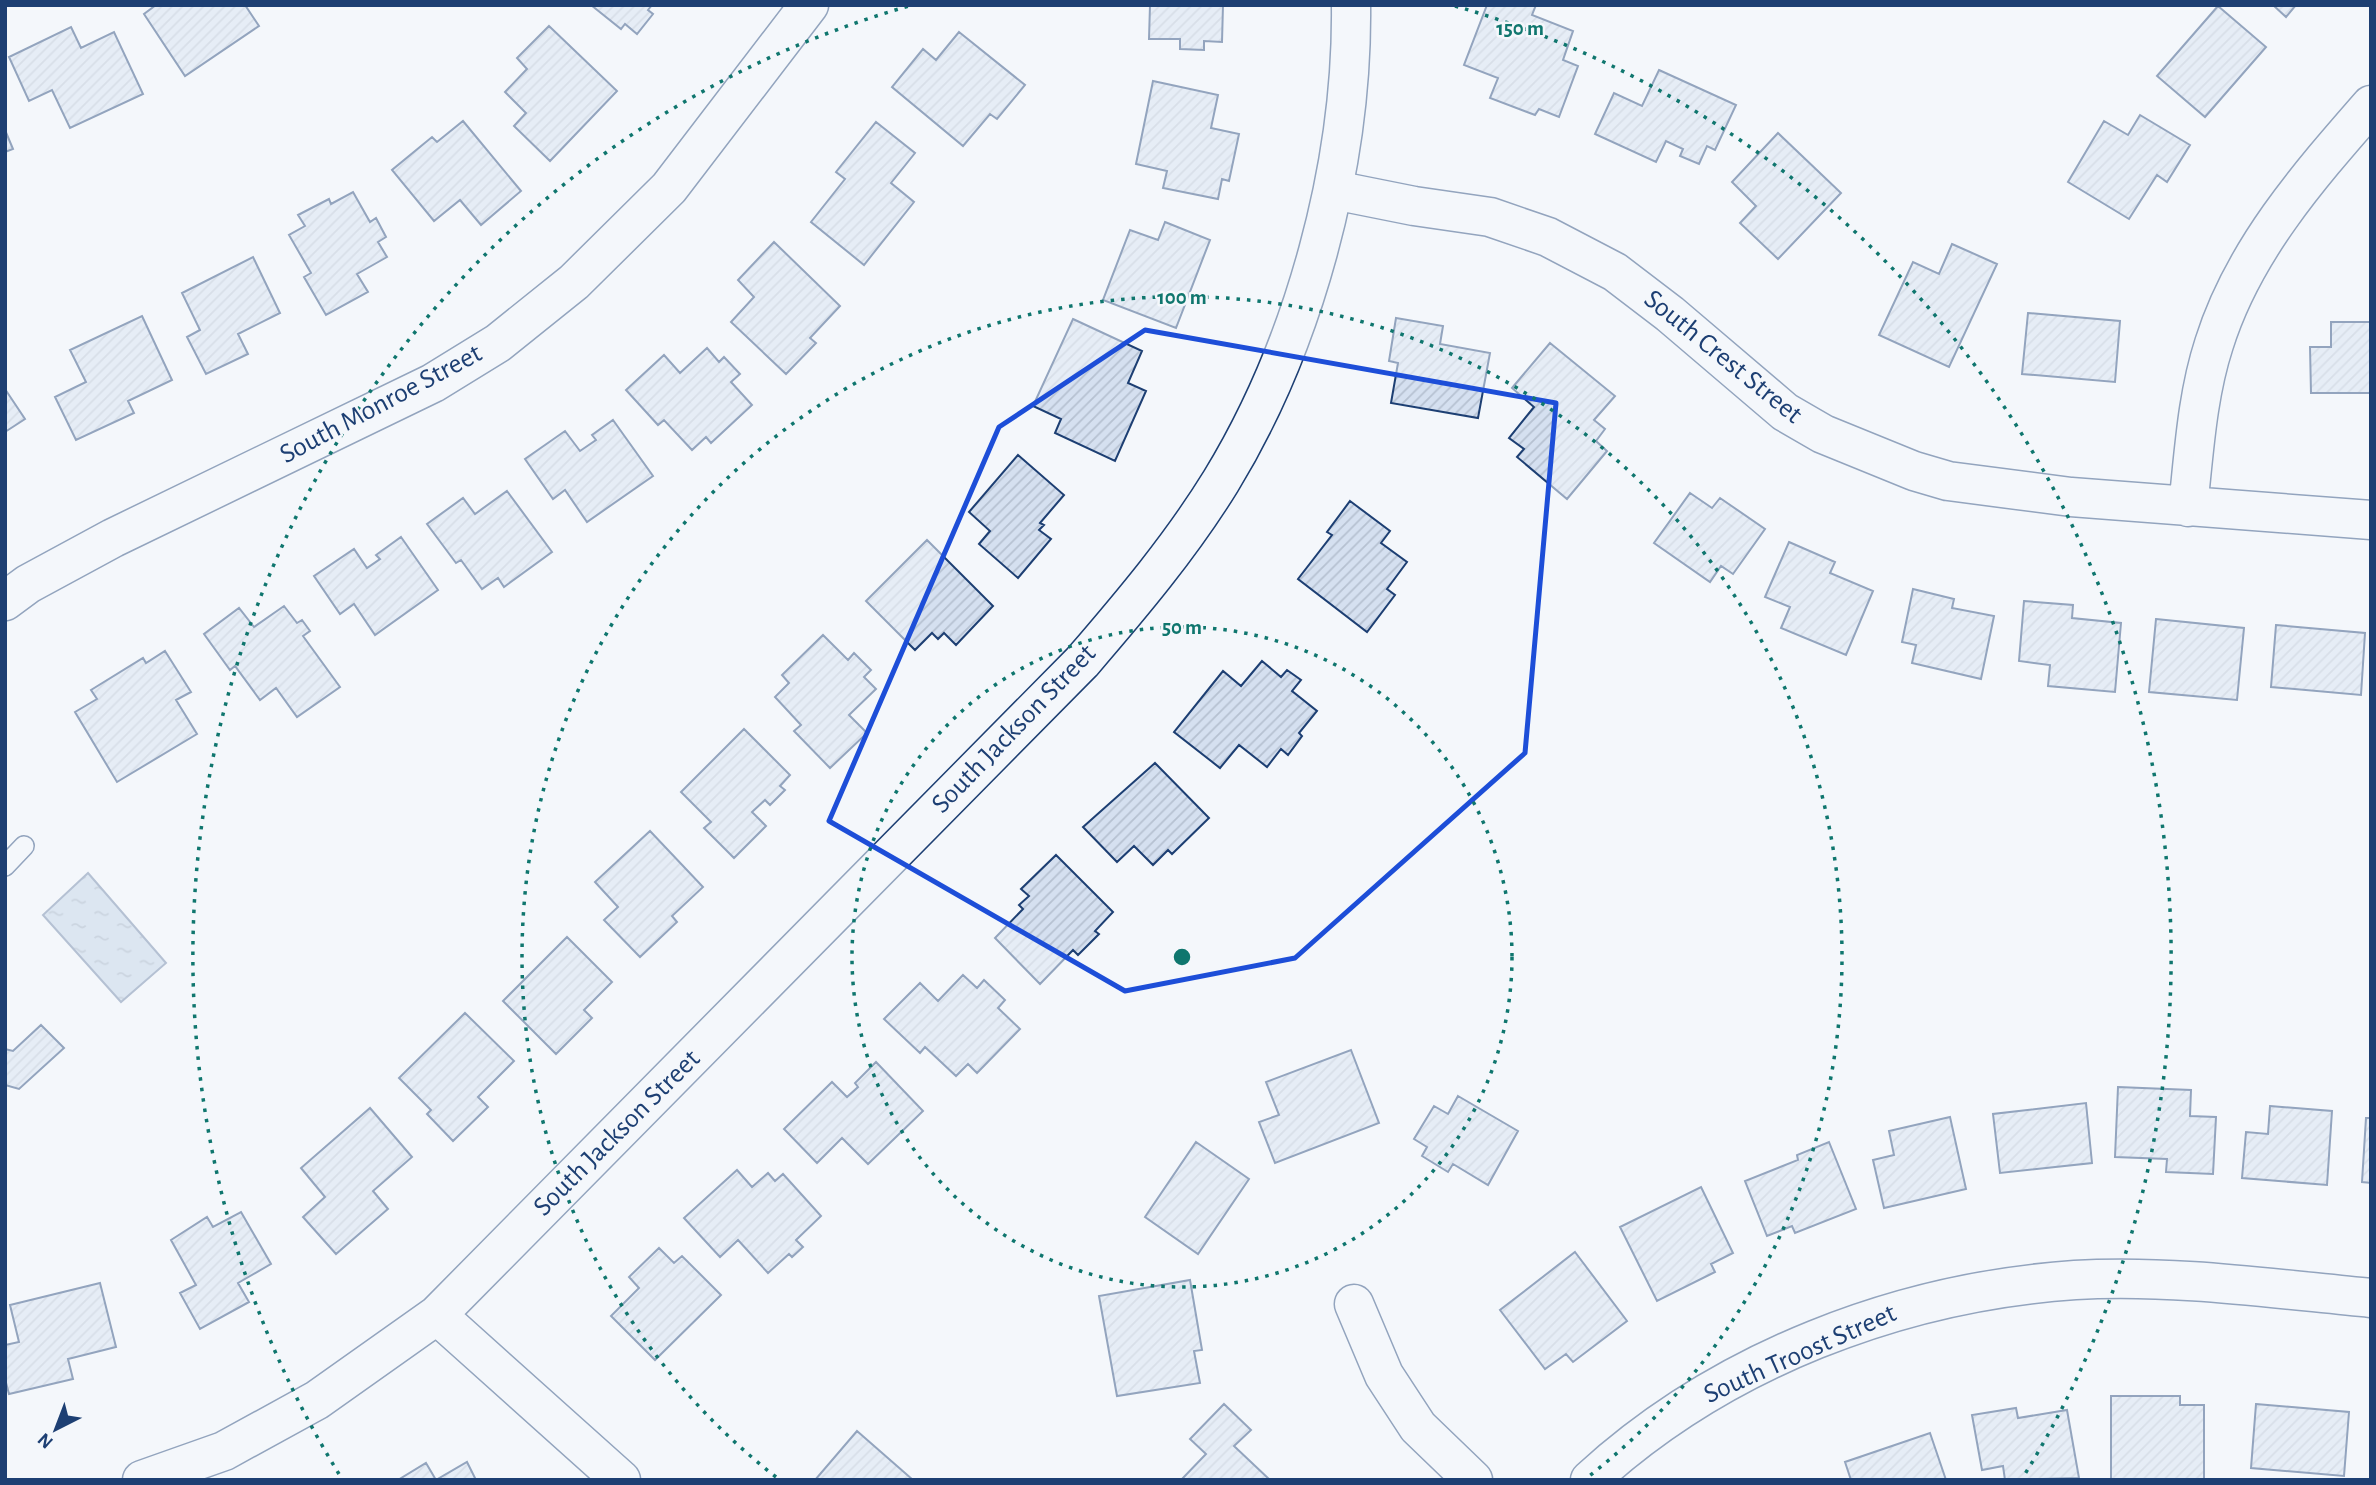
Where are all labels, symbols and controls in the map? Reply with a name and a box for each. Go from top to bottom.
text: 150 m [1496,18,1544,39]
street label: South Crest Street [1639,285,1807,429]
text: 100 m [1157,287,1207,308]
street label: South Monroe Street [275,339,487,469]
text: 50 m [1162,617,1202,638]
street label: South Jackson Street [927,639,1101,819]
centre of rings [1170,945,1194,969]
street label: South Jackson Street [529,1045,705,1221]
street label: South Troost Street [1700,1299,1900,1409]
north arrow [21,1394,91,1464]
text: N [34,1429,57,1452]

